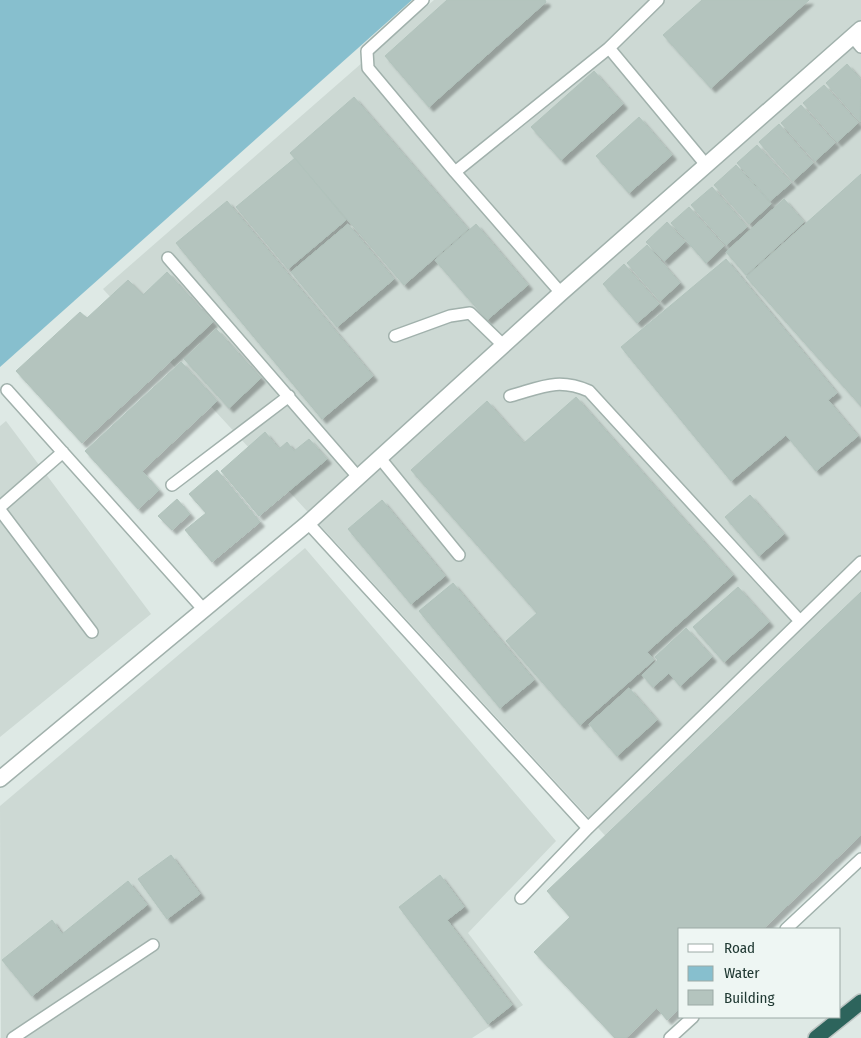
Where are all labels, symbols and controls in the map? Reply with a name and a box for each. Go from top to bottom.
legend [678,928,841,1018]
text: Road [724,939,755,957]
text: Water [724,964,760,982]
text: Building [724,989,775,1007]

